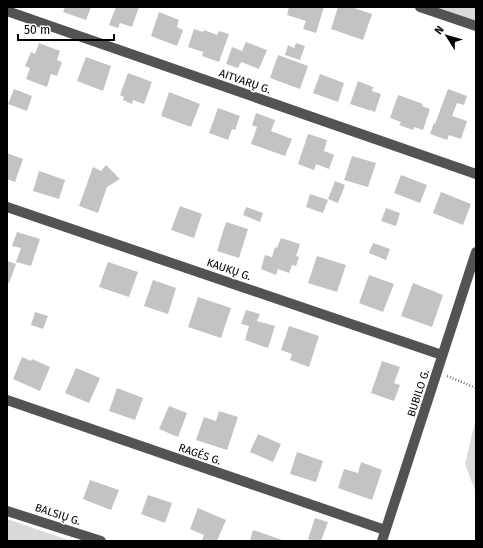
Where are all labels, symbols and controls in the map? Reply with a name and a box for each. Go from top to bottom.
scale bar [18,16,114,42]
north arrow [427,16,467,56]
text: 50 m [24,23,50,37]
text: N [432,23,447,37]
street label: AITVARŲ G. [217,67,273,97]
street label: KAUKŲ G. [205,256,253,283]
street label: BUBILO G. [405,368,432,418]
street label: RAGĖS G. [177,440,223,468]
street label: BALSIŲ G. [33,501,83,528]

